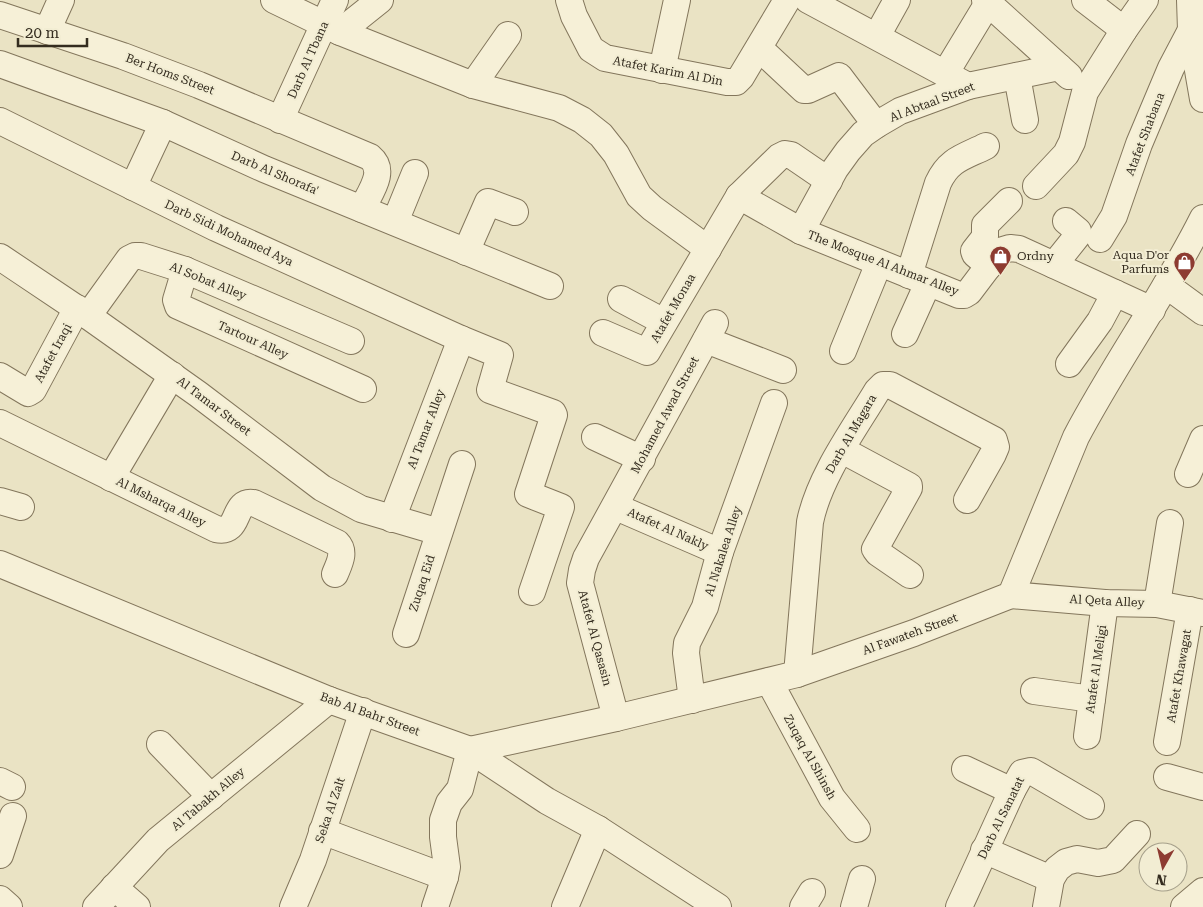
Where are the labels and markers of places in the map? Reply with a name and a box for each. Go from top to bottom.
shop icon: Ordny [989,244,1013,275]
place label: Aqua D'or Parfums [1113,248,1169,276]
place label: Ordny [1017,249,1055,263]
shop icon: Aqua D'or Parfums [1173,250,1197,281]

